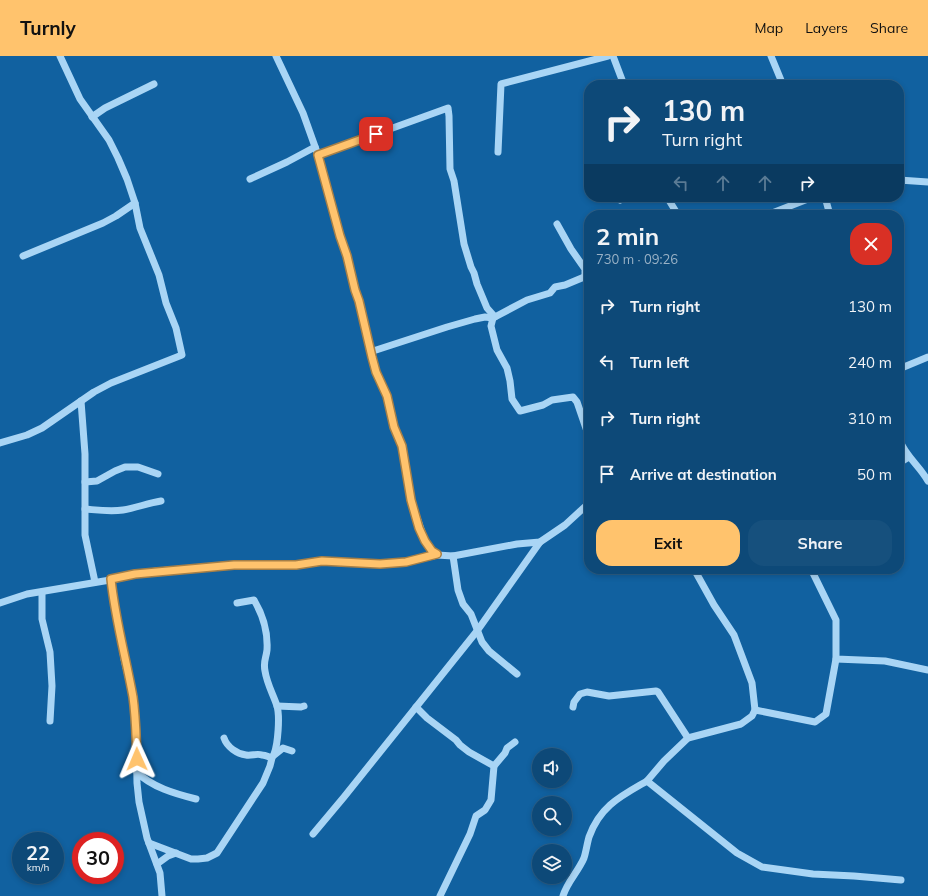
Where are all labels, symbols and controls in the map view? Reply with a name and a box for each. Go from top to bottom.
text: Turnly [20,16,76,40]
text: Map [754,19,783,37]
text: Layers [805,19,848,37]
text: Share [870,19,908,37]
text: 130 m [662,93,745,128]
icon: right [596,96,648,148]
pin [359,117,393,151]
icon: arrive [365,123,387,145]
text: Turn right [662,128,742,151]
icon: left [670,172,692,194]
icon: ahead [712,172,734,194]
icon: ahead [754,172,776,194]
icon: right [796,172,818,194]
text: 2 min [596,221,659,251]
button: close [850,223,892,265]
text: 730 m · 09:26 [596,251,678,267]
icon: right [596,295,618,317]
text: Turn right [630,297,700,316]
text: 130 m [848,297,892,316]
icon: left [596,351,618,373]
text: Turn left [630,353,689,372]
text: 240 m [848,353,892,372]
icon: right [596,407,618,429]
text: Turn right [630,409,700,428]
text: 310 m [848,409,892,428]
icon: arrive [596,463,618,485]
text: Arrive at destination [630,465,777,484]
text: 50 m [857,465,892,484]
button: Exit [596,520,740,566]
button: Share [748,520,892,566]
position arrow [116,738,158,780]
map controls [532,748,572,884]
button: sound [532,748,572,788]
button: search [532,796,572,836]
speed limit sign: 30 [72,832,124,884]
text: 22 [26,840,50,865]
button: layers [532,844,572,884]
text: km/h [27,861,49,874]

